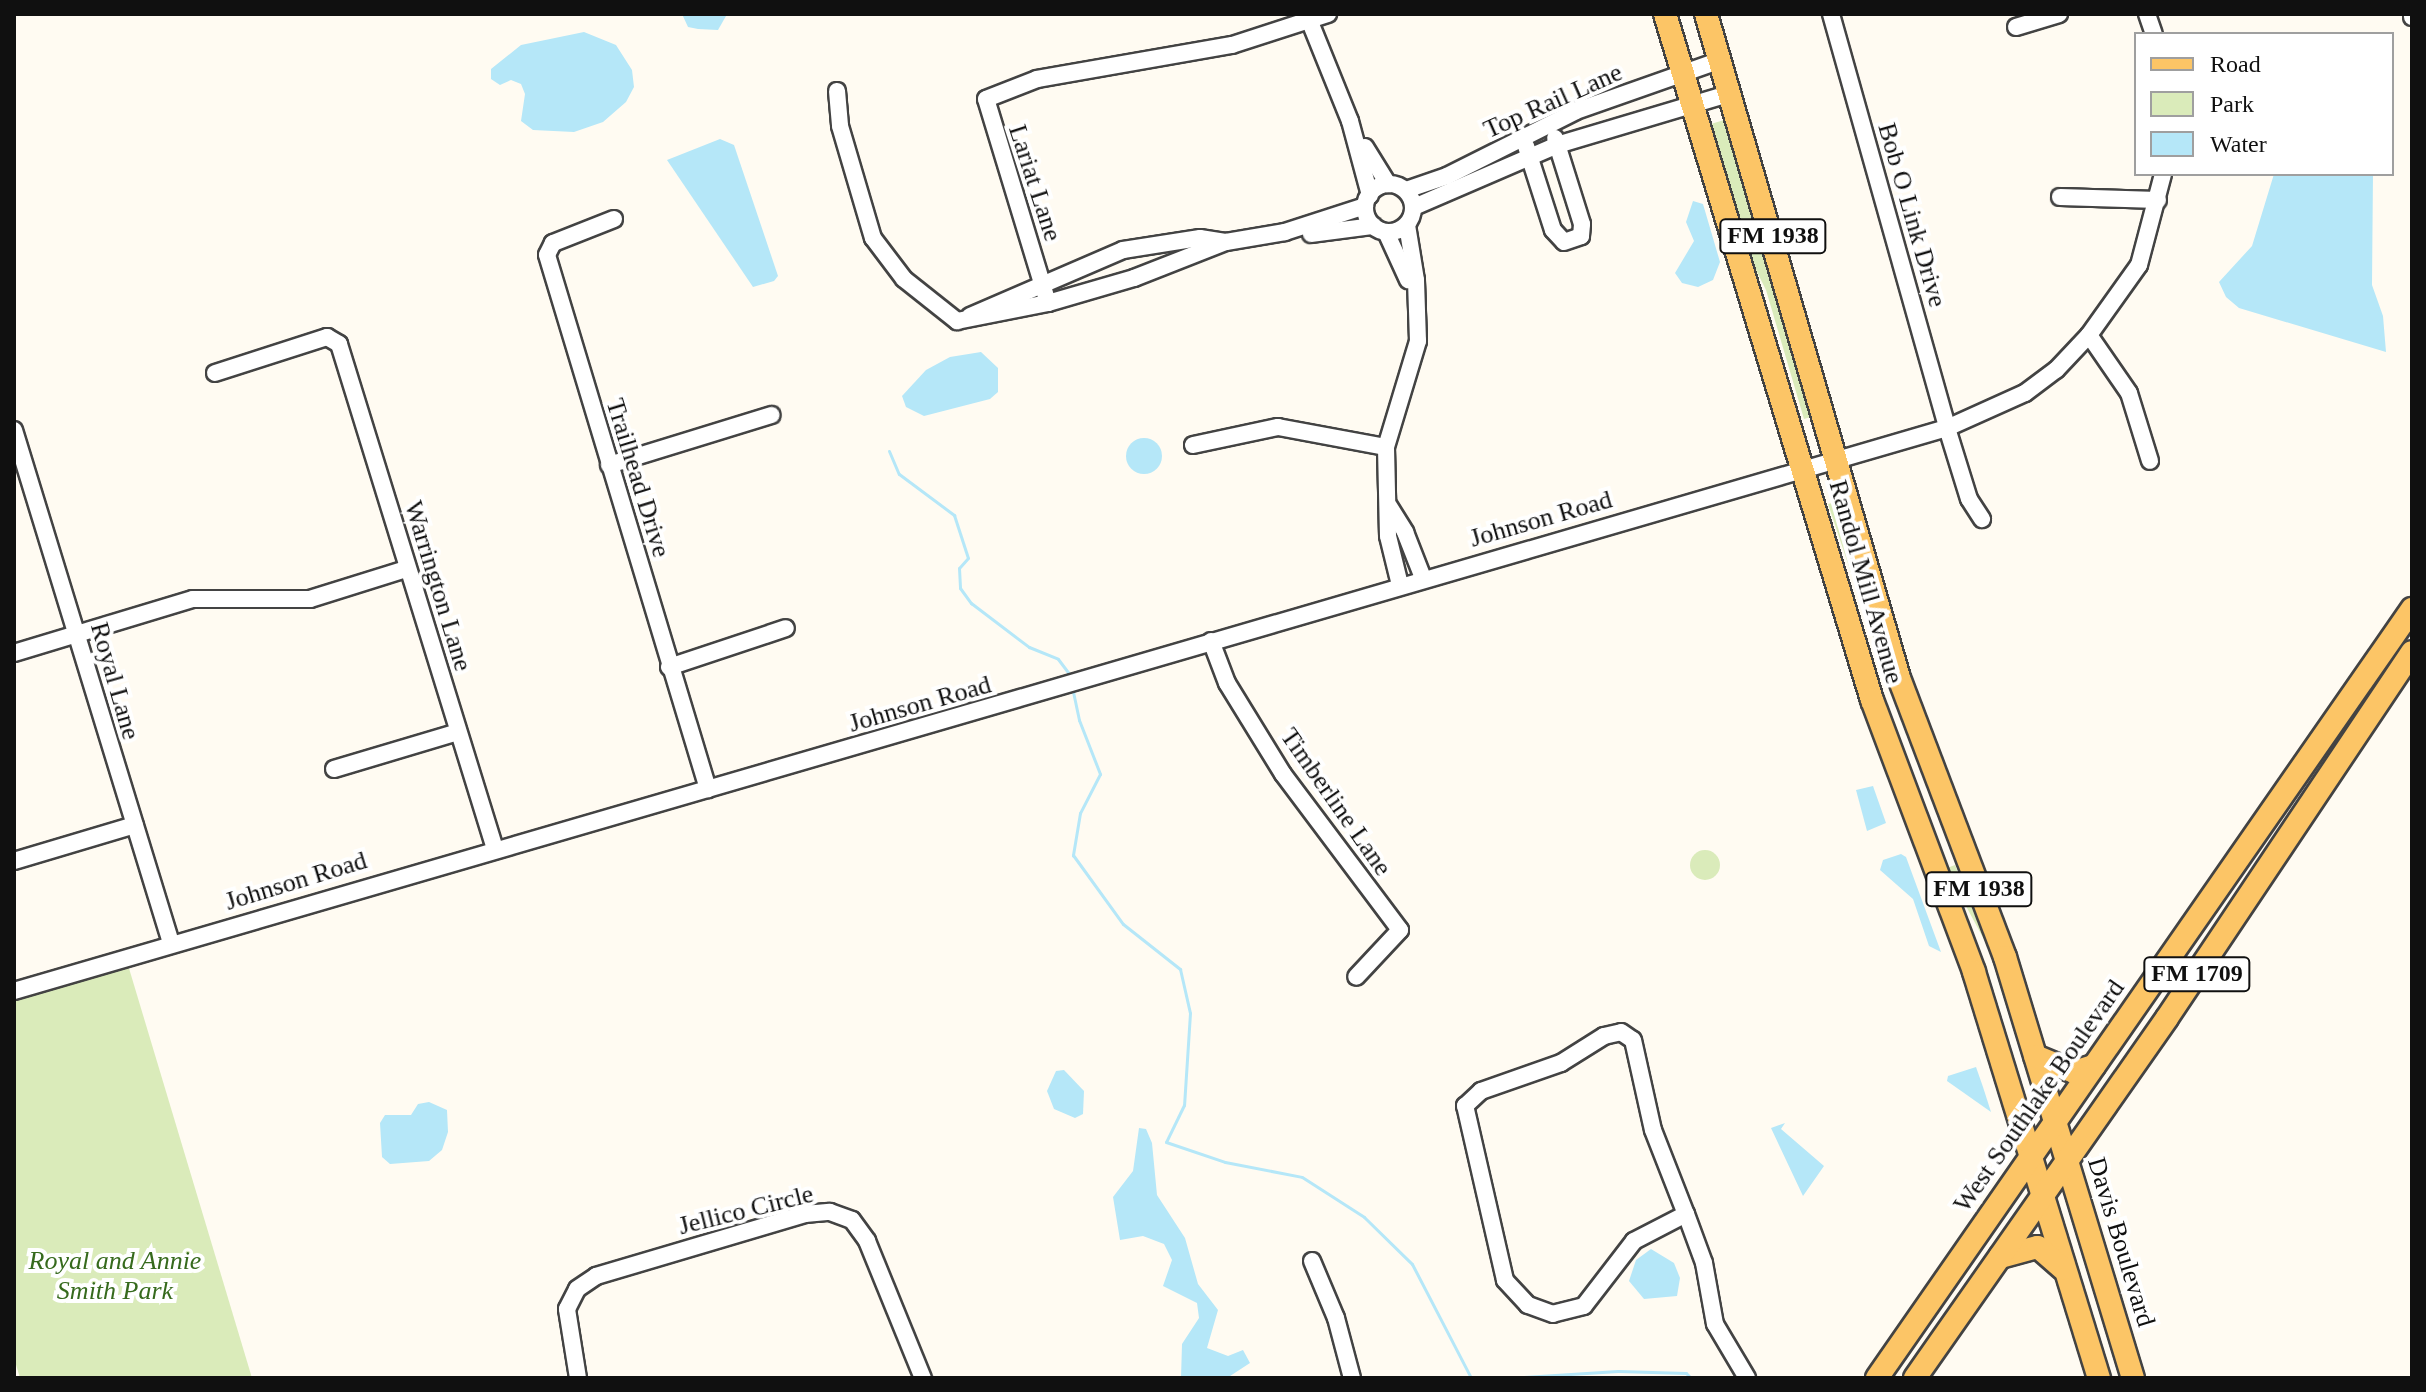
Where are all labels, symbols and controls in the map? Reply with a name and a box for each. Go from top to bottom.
legend [2134,32,2394,176]
text: Road [2210,51,2261,77]
street label: Top Rail Lane [1479,57,1627,145]
text: Park [2210,91,2254,117]
street label: Bob O Link Drive [1871,119,1953,311]
street label: Lariat Lane [1002,121,1068,245]
text: Water [2210,131,2267,157]
road number: FM 1938 [1719,216,1827,256]
street label: Trailhead Drive [599,395,677,561]
street label: Randol Mill Avenue [1822,476,1910,688]
street label: Johnson Road [1466,484,1616,554]
street label: Warrington Lane [397,497,479,675]
street label: Royal Lane [83,619,147,743]
street label: Johnson Road [845,669,995,739]
street label: Timberline Lane [1274,722,1398,882]
street label: Johnson Road [221,845,371,917]
road number: FM 1938 [1925,869,2033,909]
road number: FM 1709 [2143,954,2251,994]
street label: West Southlake Boulevard [1947,974,2131,1218]
street label: Davis Boulevard [2080,1154,2162,1330]
street label: Jellico Circle [675,1178,817,1242]
park label: Royal and Annie Smith Park [28,1245,202,1306]

